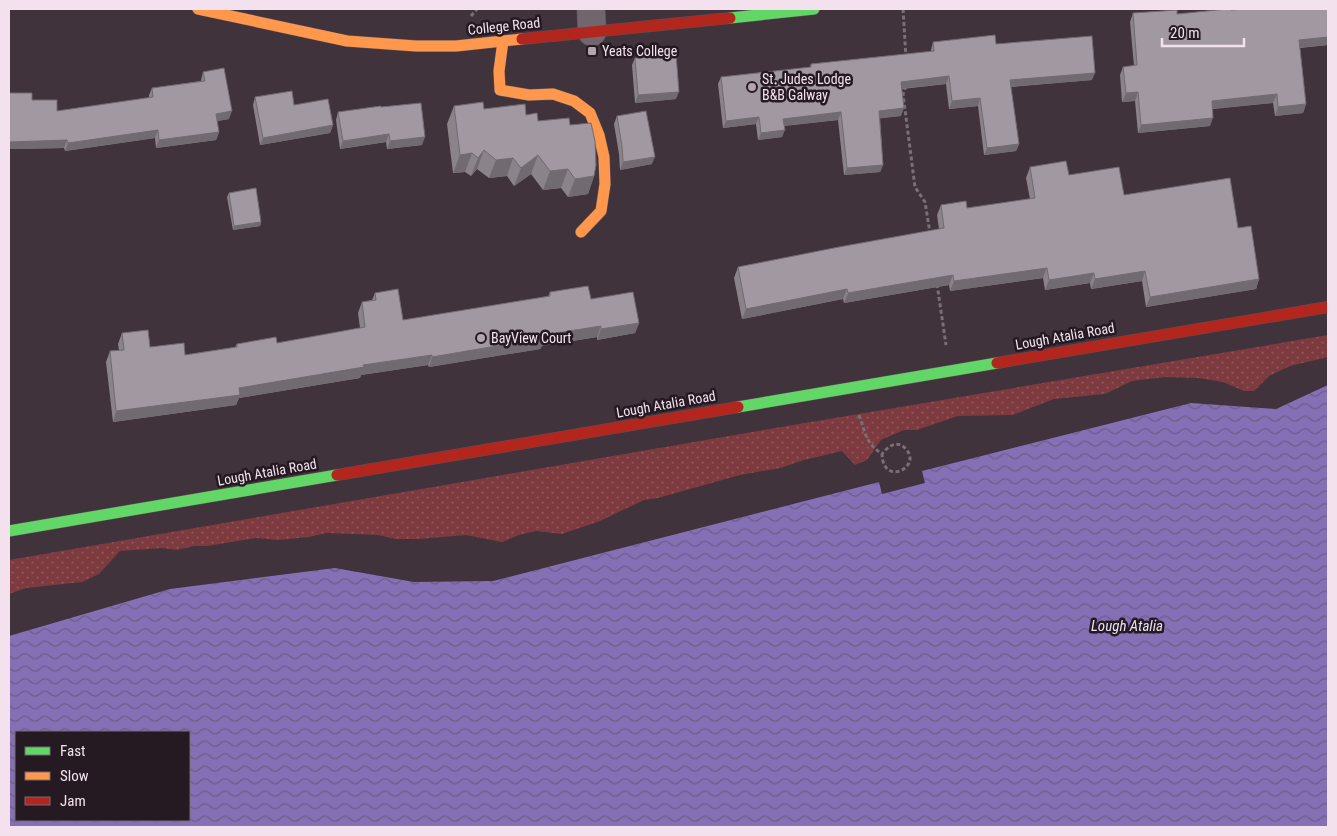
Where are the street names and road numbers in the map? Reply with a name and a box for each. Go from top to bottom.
street label: College Road [467,14,541,38]
street label: Lough Atalia Road [1014,319,1116,353]
street label: Lough Atalia Road [615,387,717,421]
street label: Lough Atalia Road [216,455,318,489]

